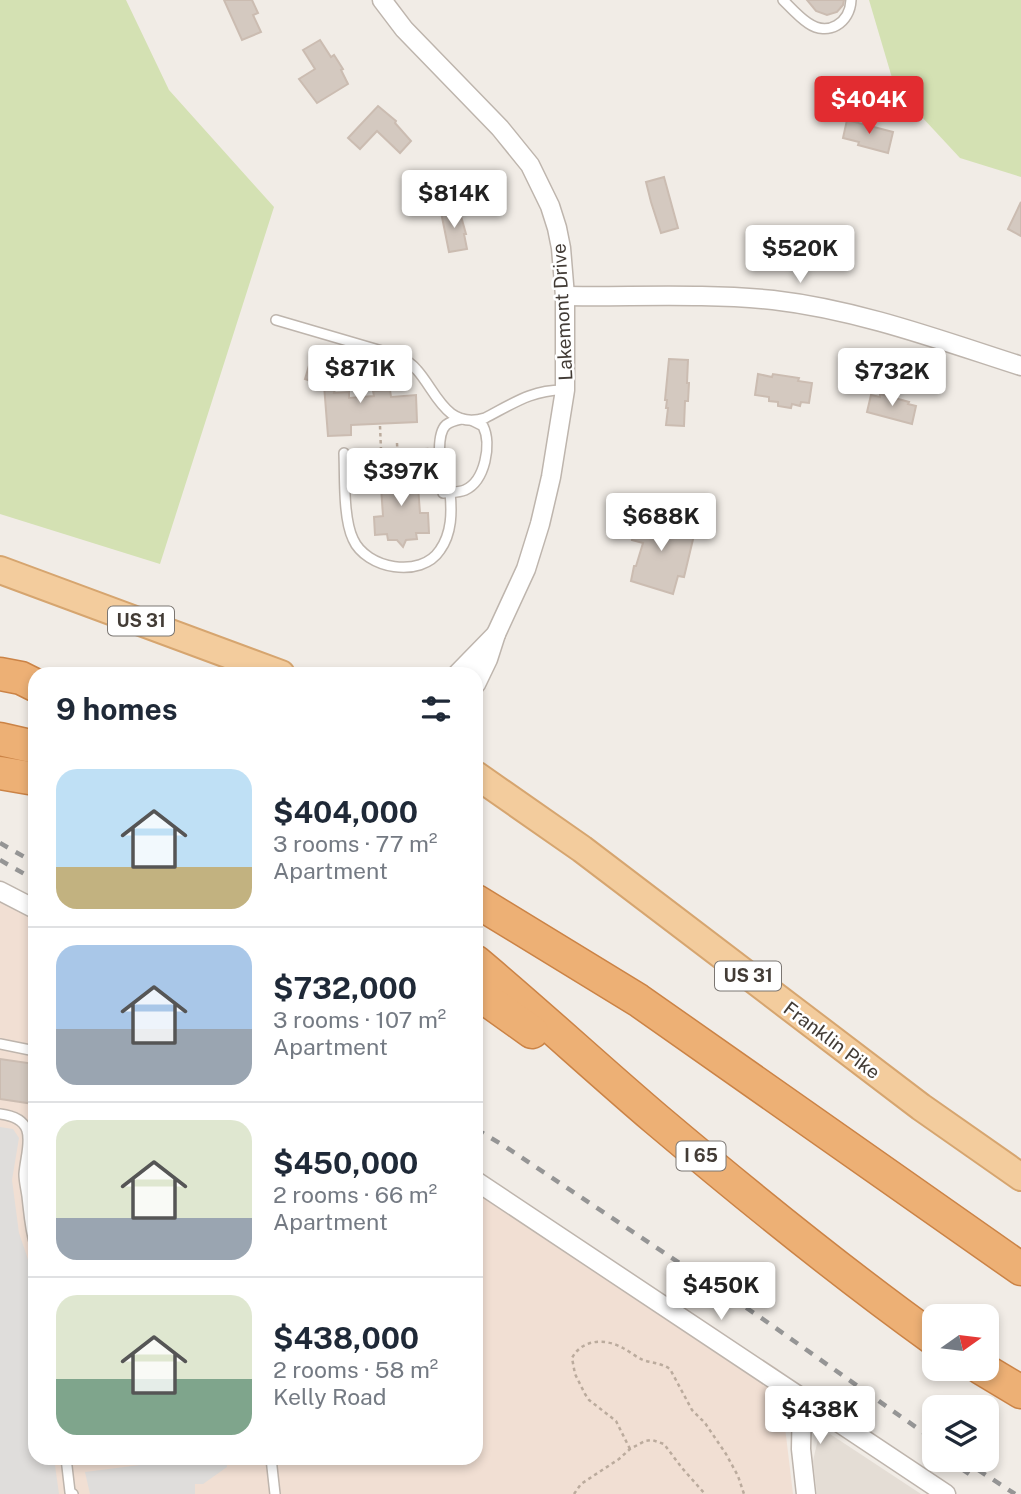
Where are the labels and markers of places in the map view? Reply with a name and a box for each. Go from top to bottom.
pin: $404K [820,76,918,136]
pin: $814K [405,170,503,230]
pin: $520K [751,226,849,285]
pin: $871K [311,346,409,405]
pin: $732K [843,348,941,408]
pin: $397K [352,448,450,508]
pin: $688K [612,494,710,553]
pin: $450K [672,1262,770,1322]
pin: $438K [771,1386,869,1446]

